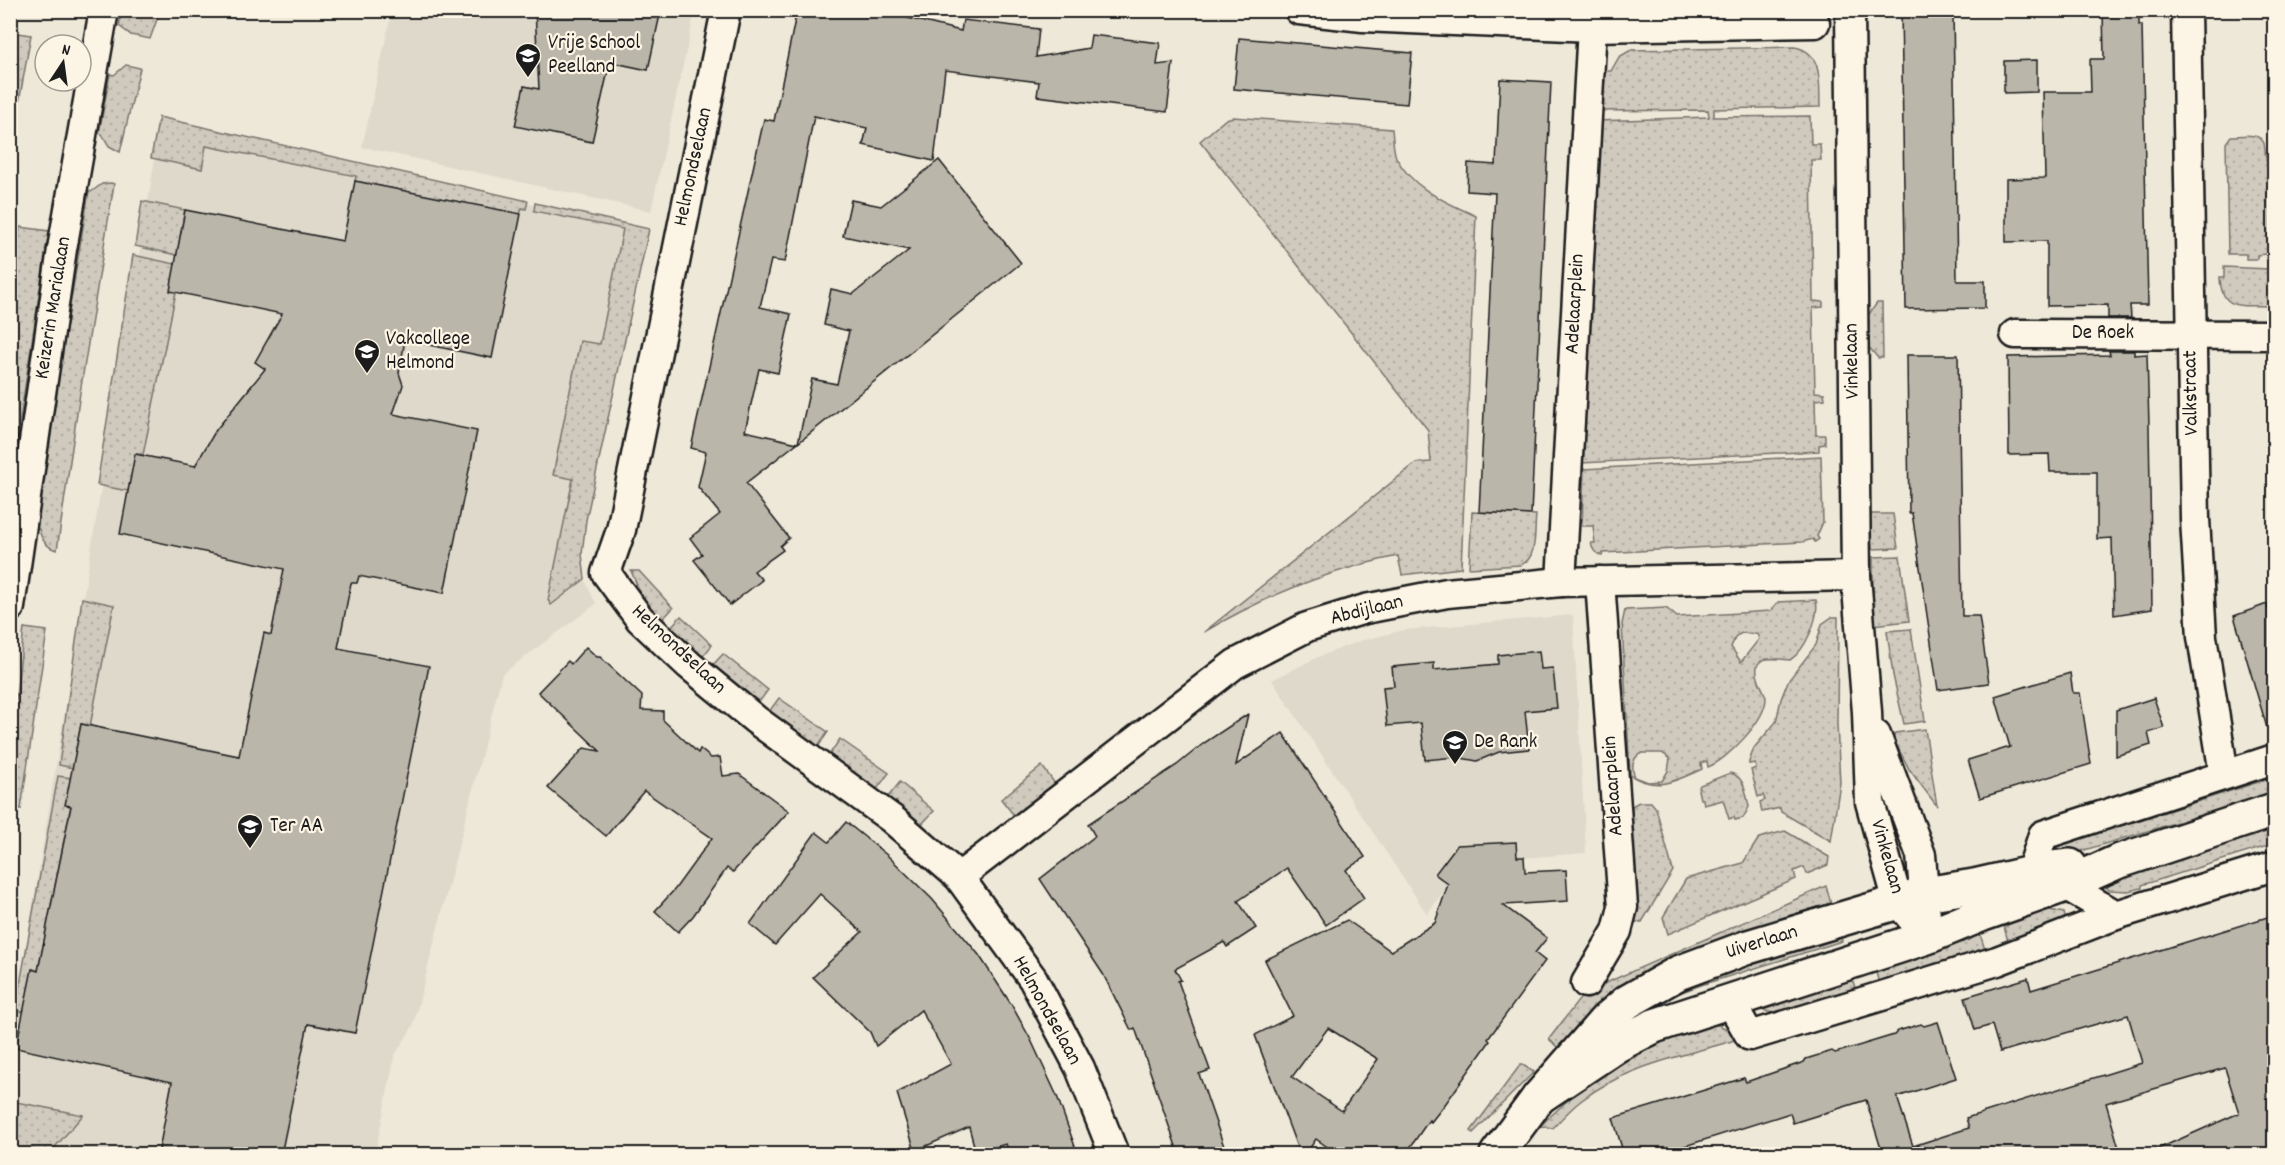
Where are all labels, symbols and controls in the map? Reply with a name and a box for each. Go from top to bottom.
place label: Vrije School Peelland [548,29,640,83]
north arrow [33,33,93,93]
text: N [59,39,72,63]
school or university icon: Vrije School Peelland [513,41,543,79]
street label: Helmondselaan [667,105,721,229]
street label: Keizerin Marialaan [28,234,80,382]
street label: Adelaarplein [1558,253,1594,355]
street label: De Roek [2072,319,2134,349]
street label: Vinkelaan [1837,323,1869,399]
place label: Vakcollege Helmond [386,325,470,379]
school or university icon: Vakcollege Helmond [352,337,382,375]
street label: Valkstraat [2176,350,2208,436]
street label: Abdijlaan [1327,587,1407,635]
street label: Helmondselaan [624,598,732,702]
school or university icon: De Rank [1440,728,1470,766]
place label: De Rank [1474,728,1537,758]
street label: Adelaarplein [1596,735,1632,837]
school or university icon: Ter AA [235,812,265,850]
place label: Ter AA [270,812,323,842]
street label: Vinkelaan [1861,816,1911,898]
street label: Uiverlaan [1722,918,1802,968]
street label: Helmondselaan [1004,951,1088,1071]

